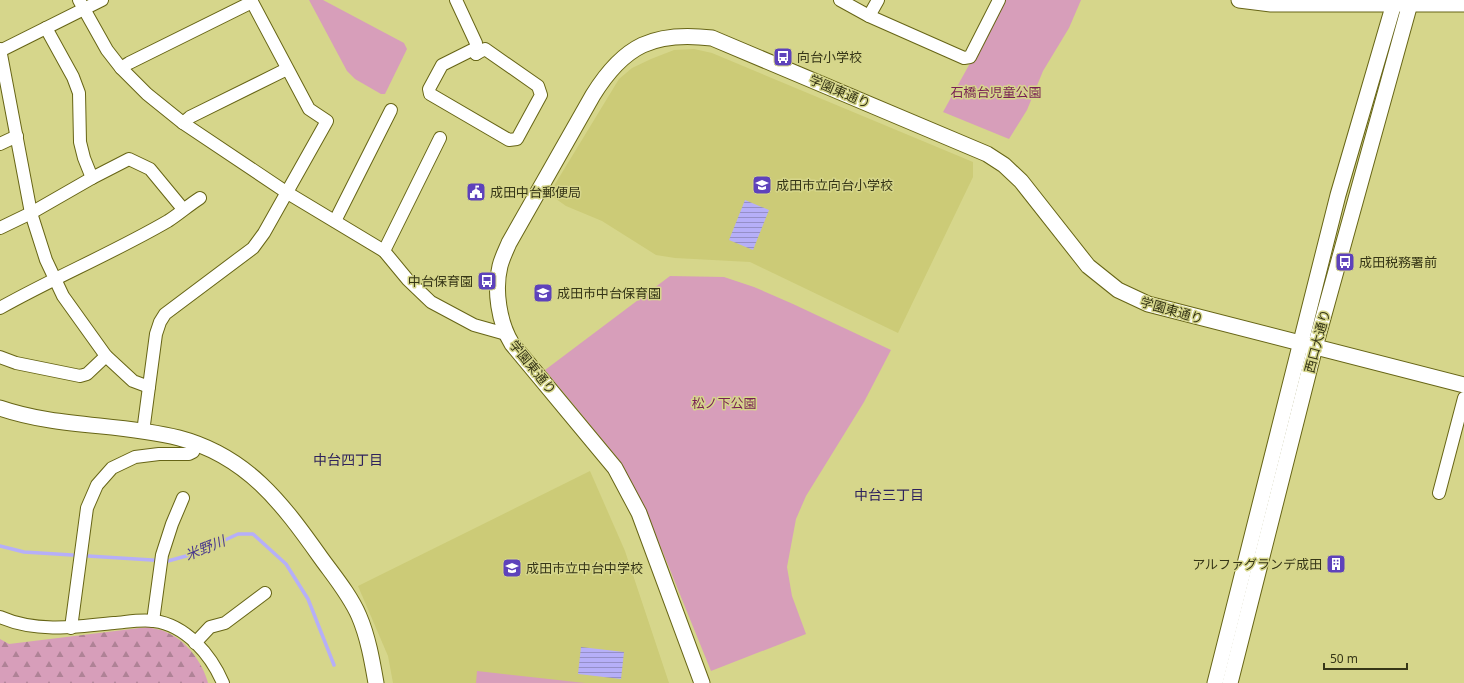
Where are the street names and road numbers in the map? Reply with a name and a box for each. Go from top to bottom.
street label: 学園東通り [807,70,873,112]
street label: 学園東通り [1138,292,1206,328]
street label: 西口大通り [1300,307,1334,375]
street label: 学園東通り [506,336,560,398]

